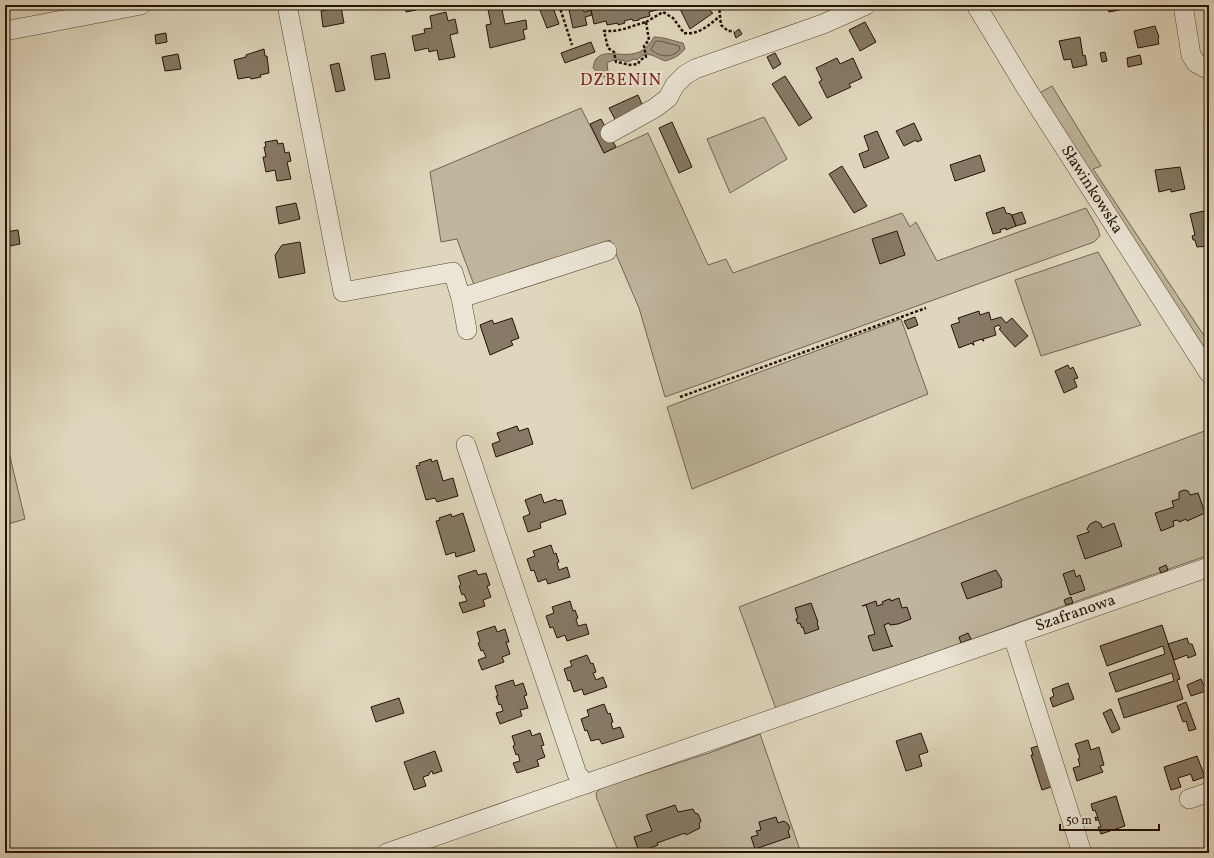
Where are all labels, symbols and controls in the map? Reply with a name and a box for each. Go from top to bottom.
district label: DZBENIN [580,69,662,92]
street label: Sławinkowska [1055,141,1128,238]
street label: Szafranowa [1033,589,1118,638]
scale bar [1060,806,1159,832]
text: 50 m [1066,813,1092,829]

